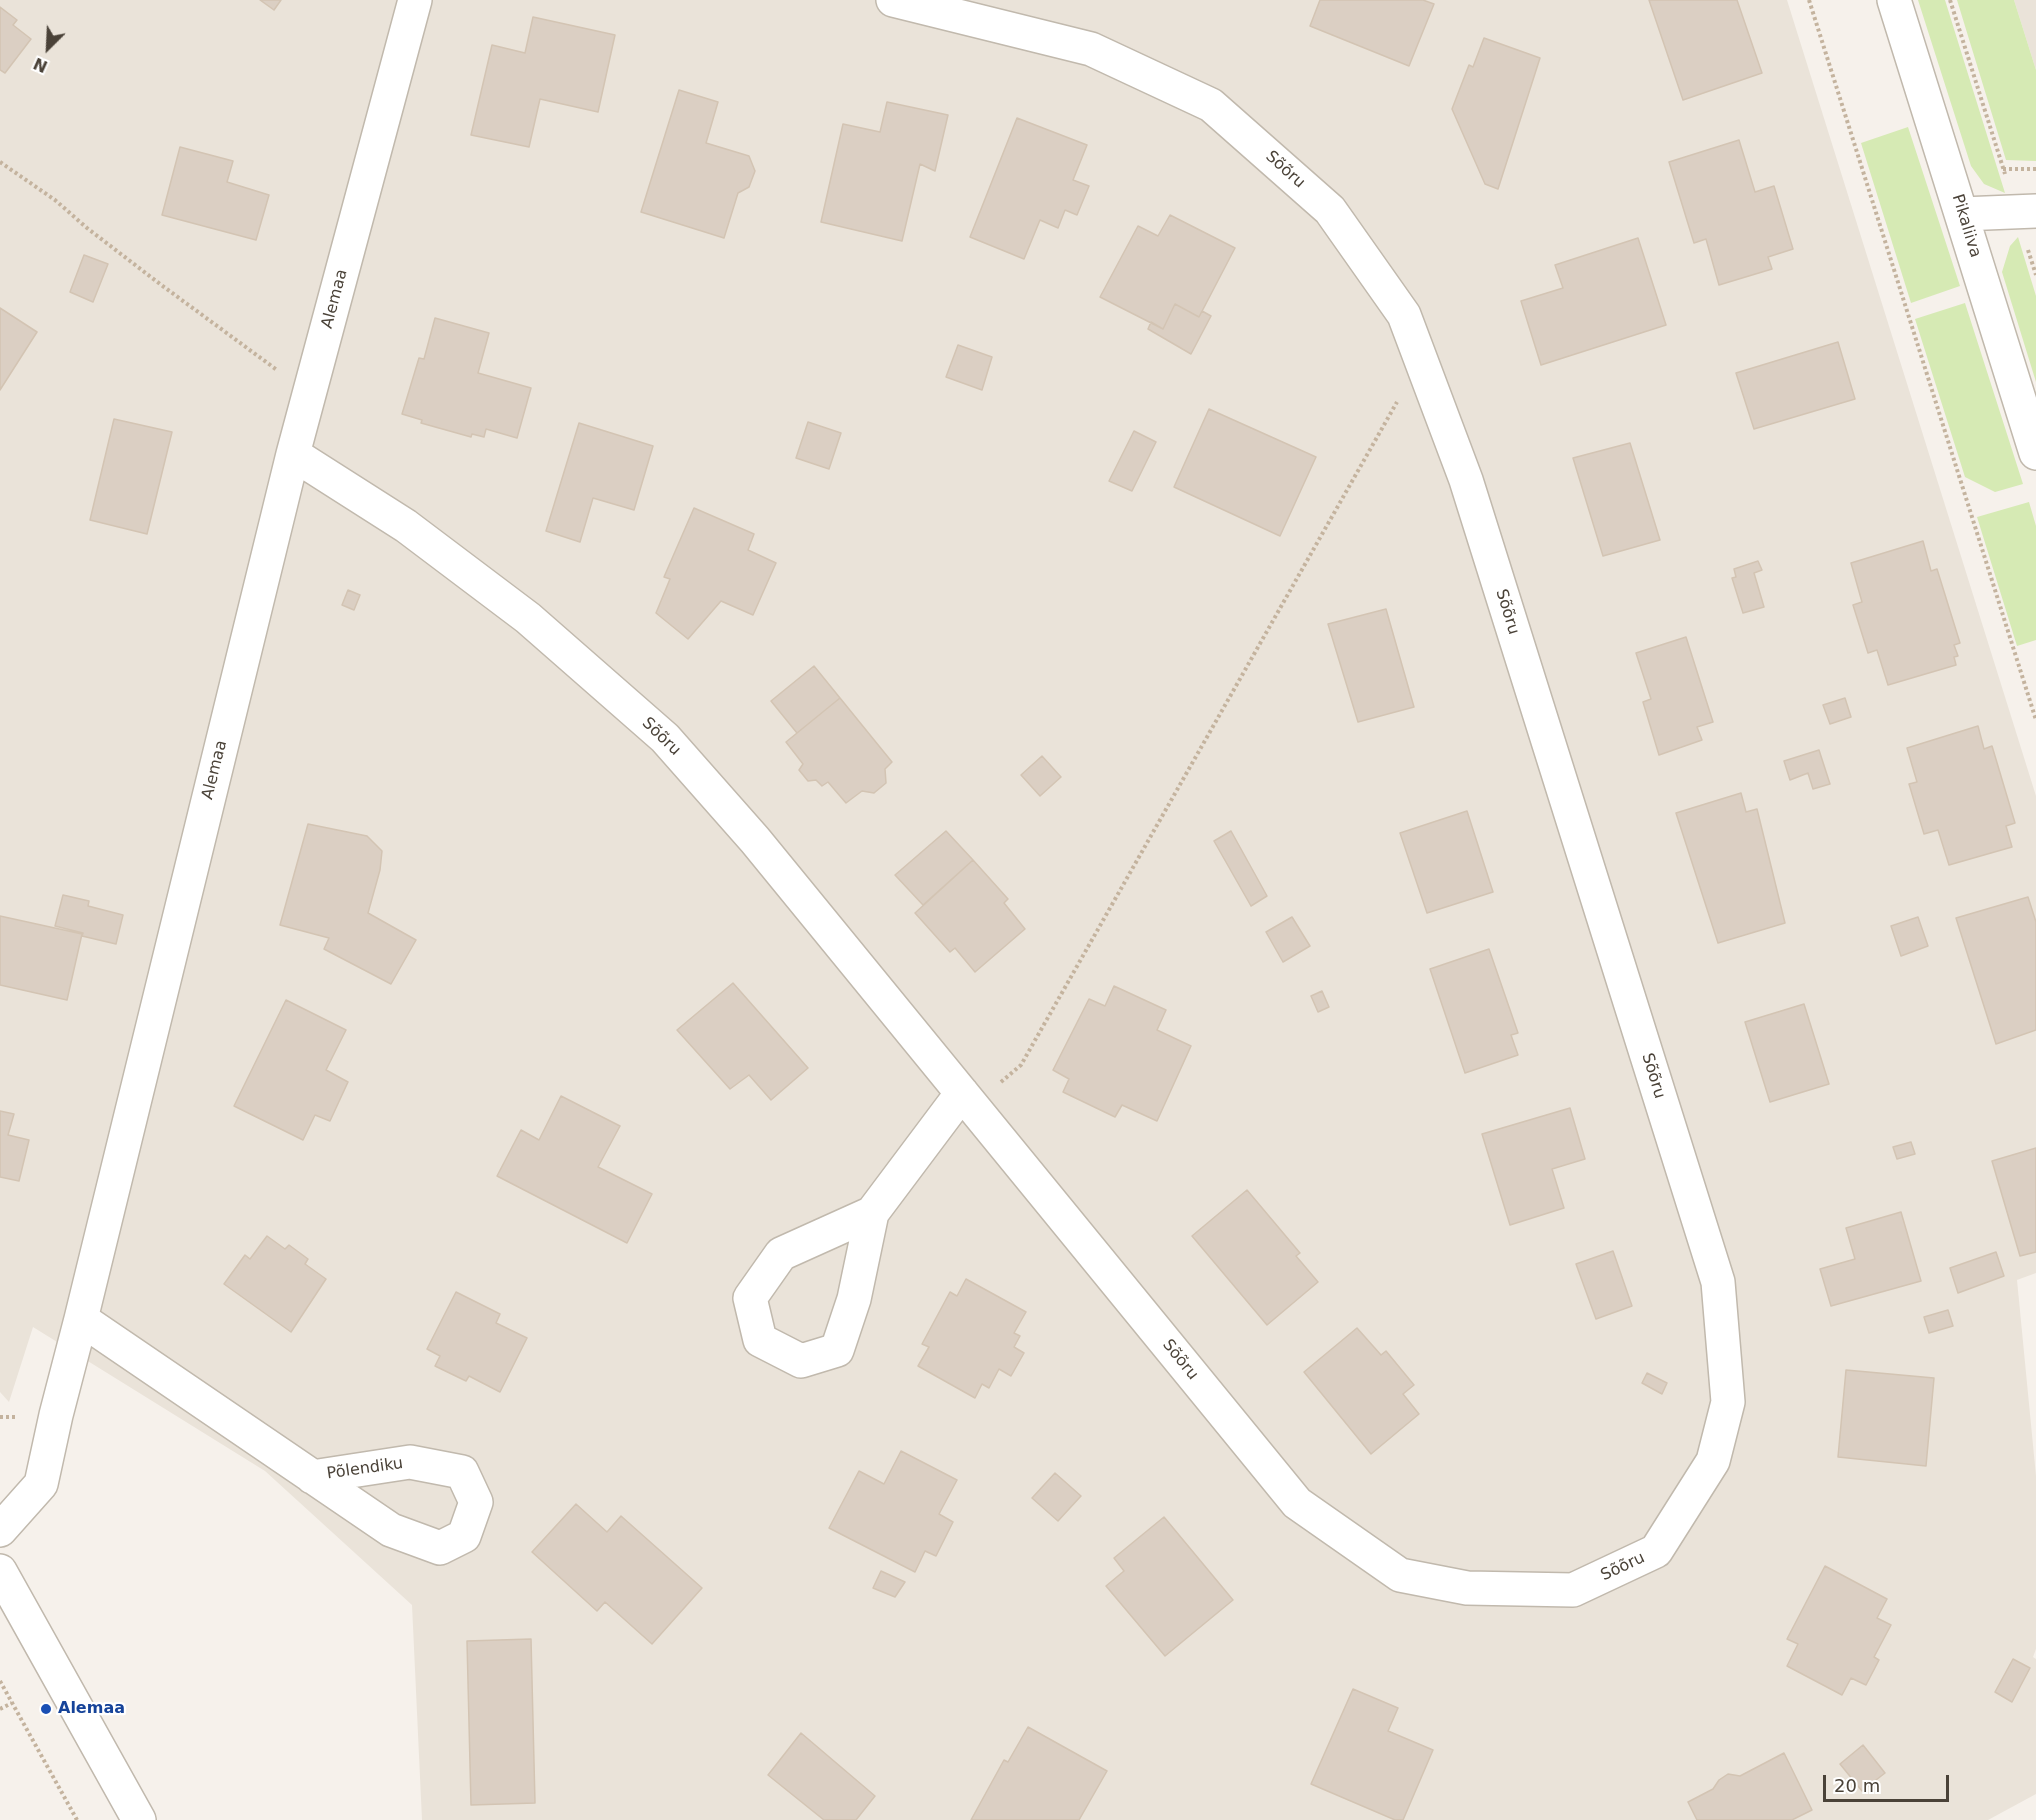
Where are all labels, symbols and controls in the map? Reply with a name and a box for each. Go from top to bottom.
north arrow [18,18,78,78]
text: N [31,54,50,76]
street label: Sõõru [1261,147,1309,193]
street label: Pikaliiva [1947,192,1985,260]
street label: Alemaa [318,267,352,331]
street label: Sõõru [1491,587,1523,637]
street label: Sõõru [638,714,684,760]
street label: Alemaa [198,738,232,802]
street label: Sõõru [1637,1051,1669,1101]
street label: Sõõru [1158,1336,1202,1384]
street label: Põlendiku [326,1454,404,1484]
street label: Sõõru [1598,1548,1648,1586]
place label: Alemaa [58,1699,125,1719]
marker: Alemaa [39,1702,53,1716]
scale bar [1826,1763,1952,1801]
text: 20 m [1834,1775,1880,1796]

